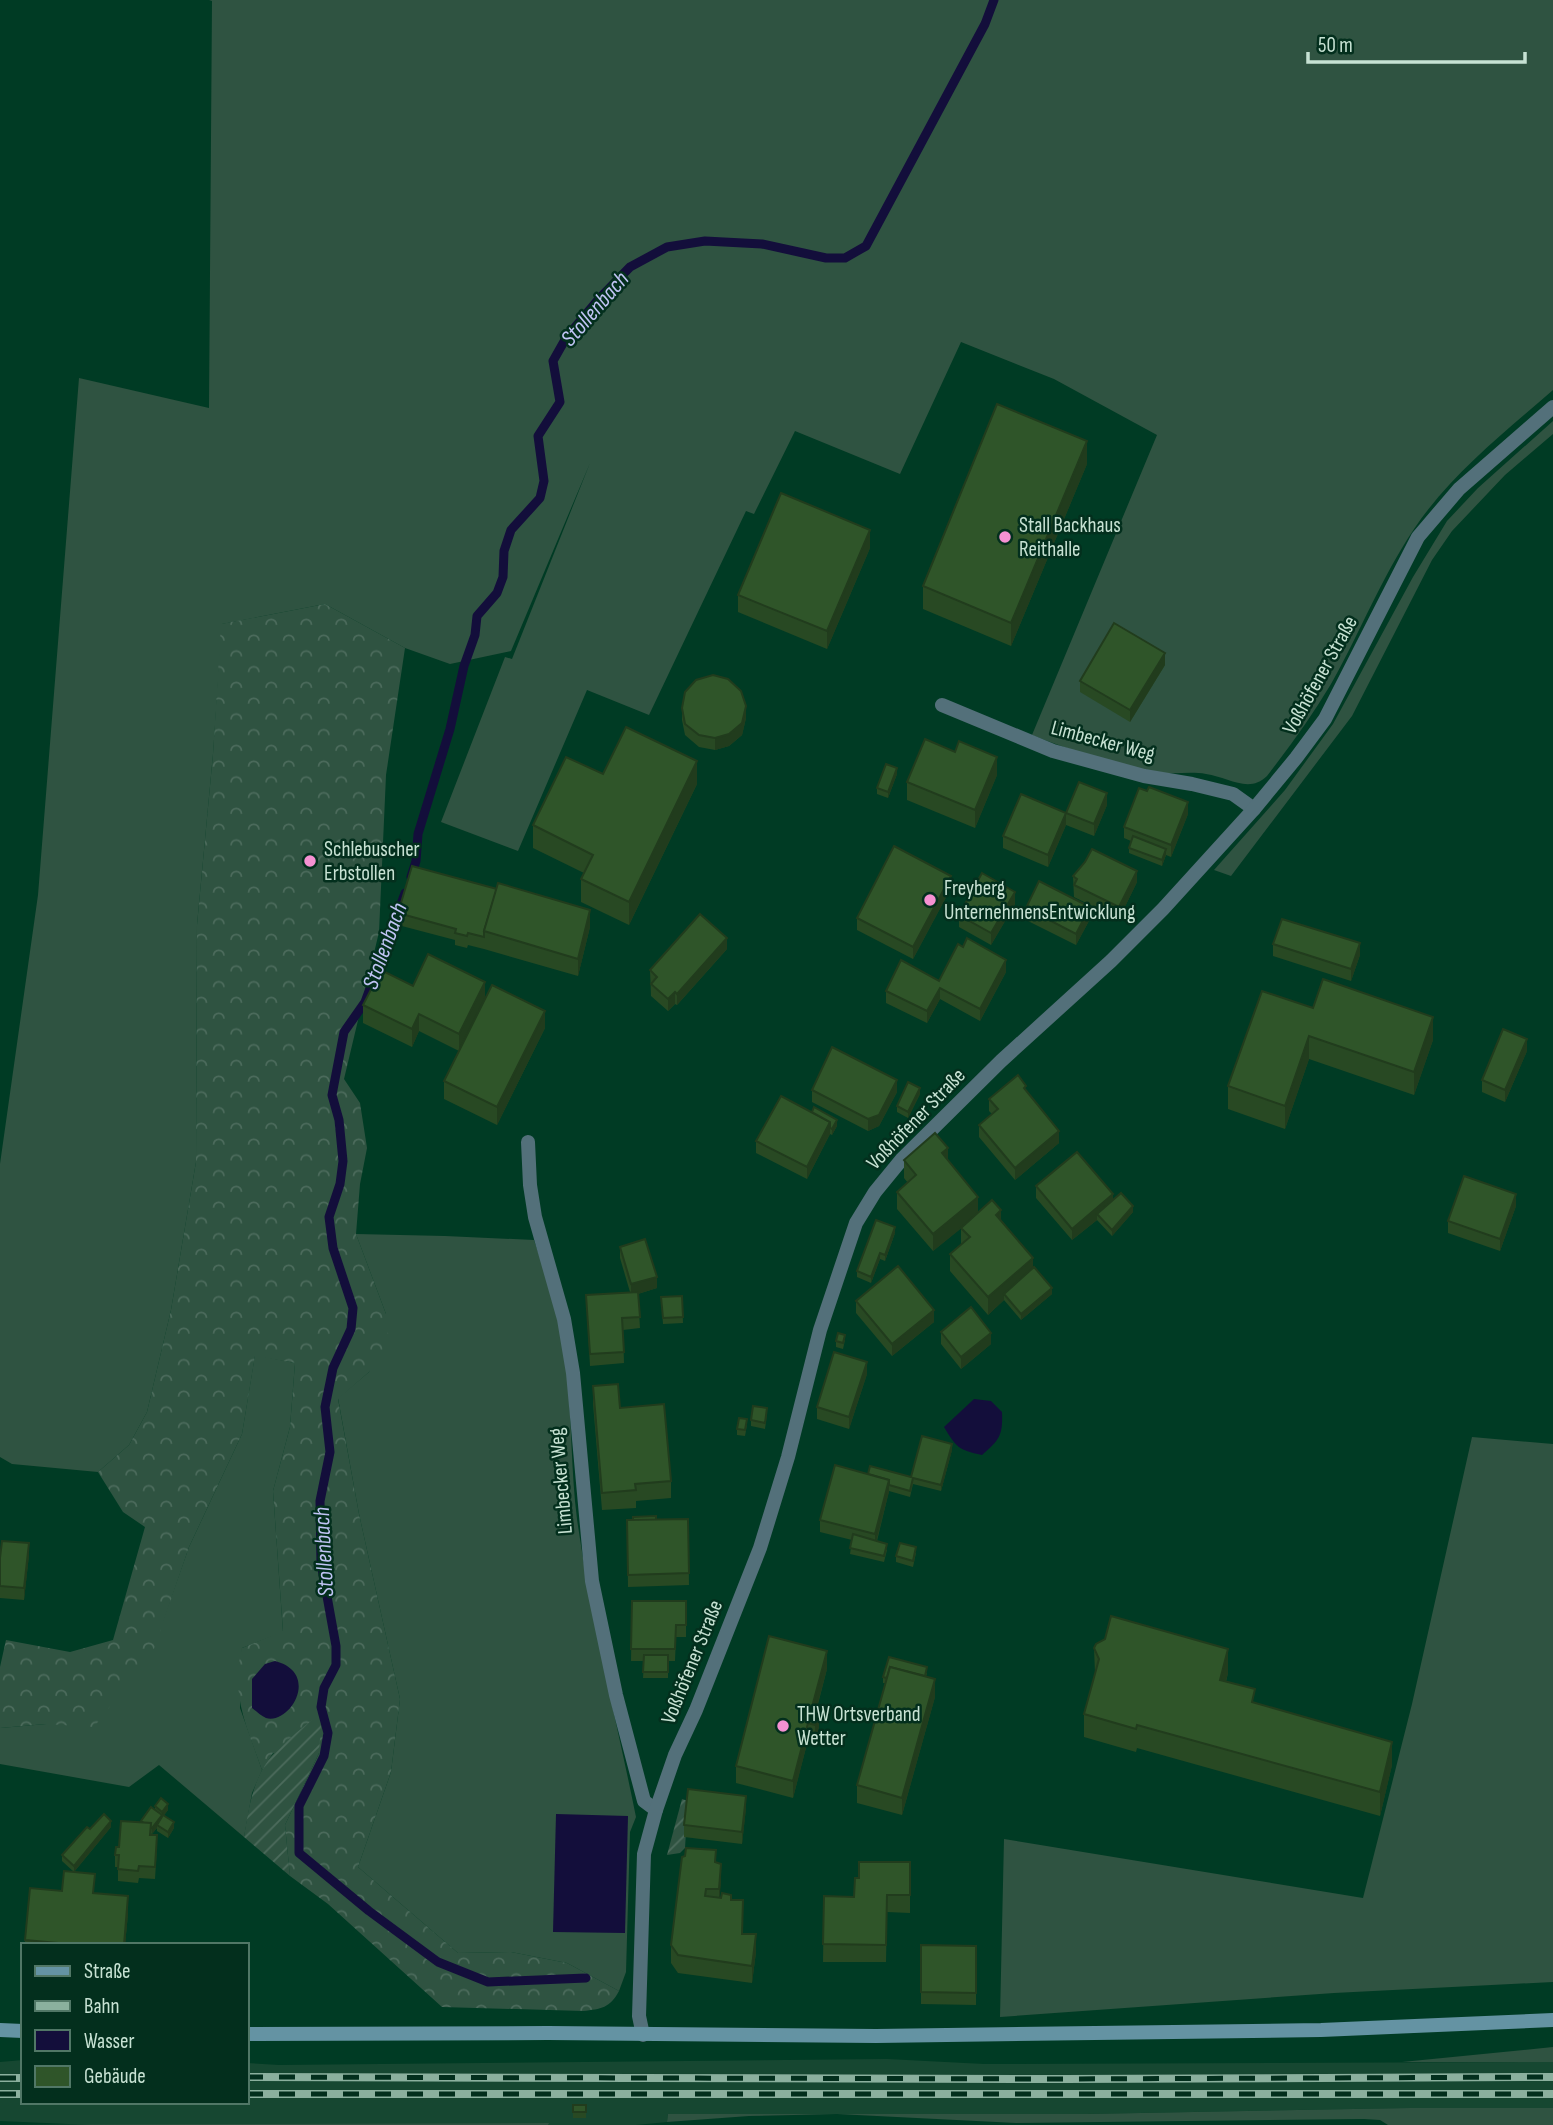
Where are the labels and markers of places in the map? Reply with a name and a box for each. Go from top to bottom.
place label: Stall Backhaus Reithalle [1019,513,1121,562]
marker: Stall Backhaus Reithalle [997,529,1013,545]
place label: Schlebuscher Erbstollen [324,837,420,886]
marker: Schlebuscher Erbstollen [302,853,318,869]
place label: Freyberg UnternehmensEntwicklung [944,876,1135,925]
marker: Freyberg UnternehmensEntwicklung [922,892,938,908]
place label: THW Ortsverband Wetter [797,1702,921,1751]
marker: THW Ortsverband Wetter [775,1718,791,1734]

